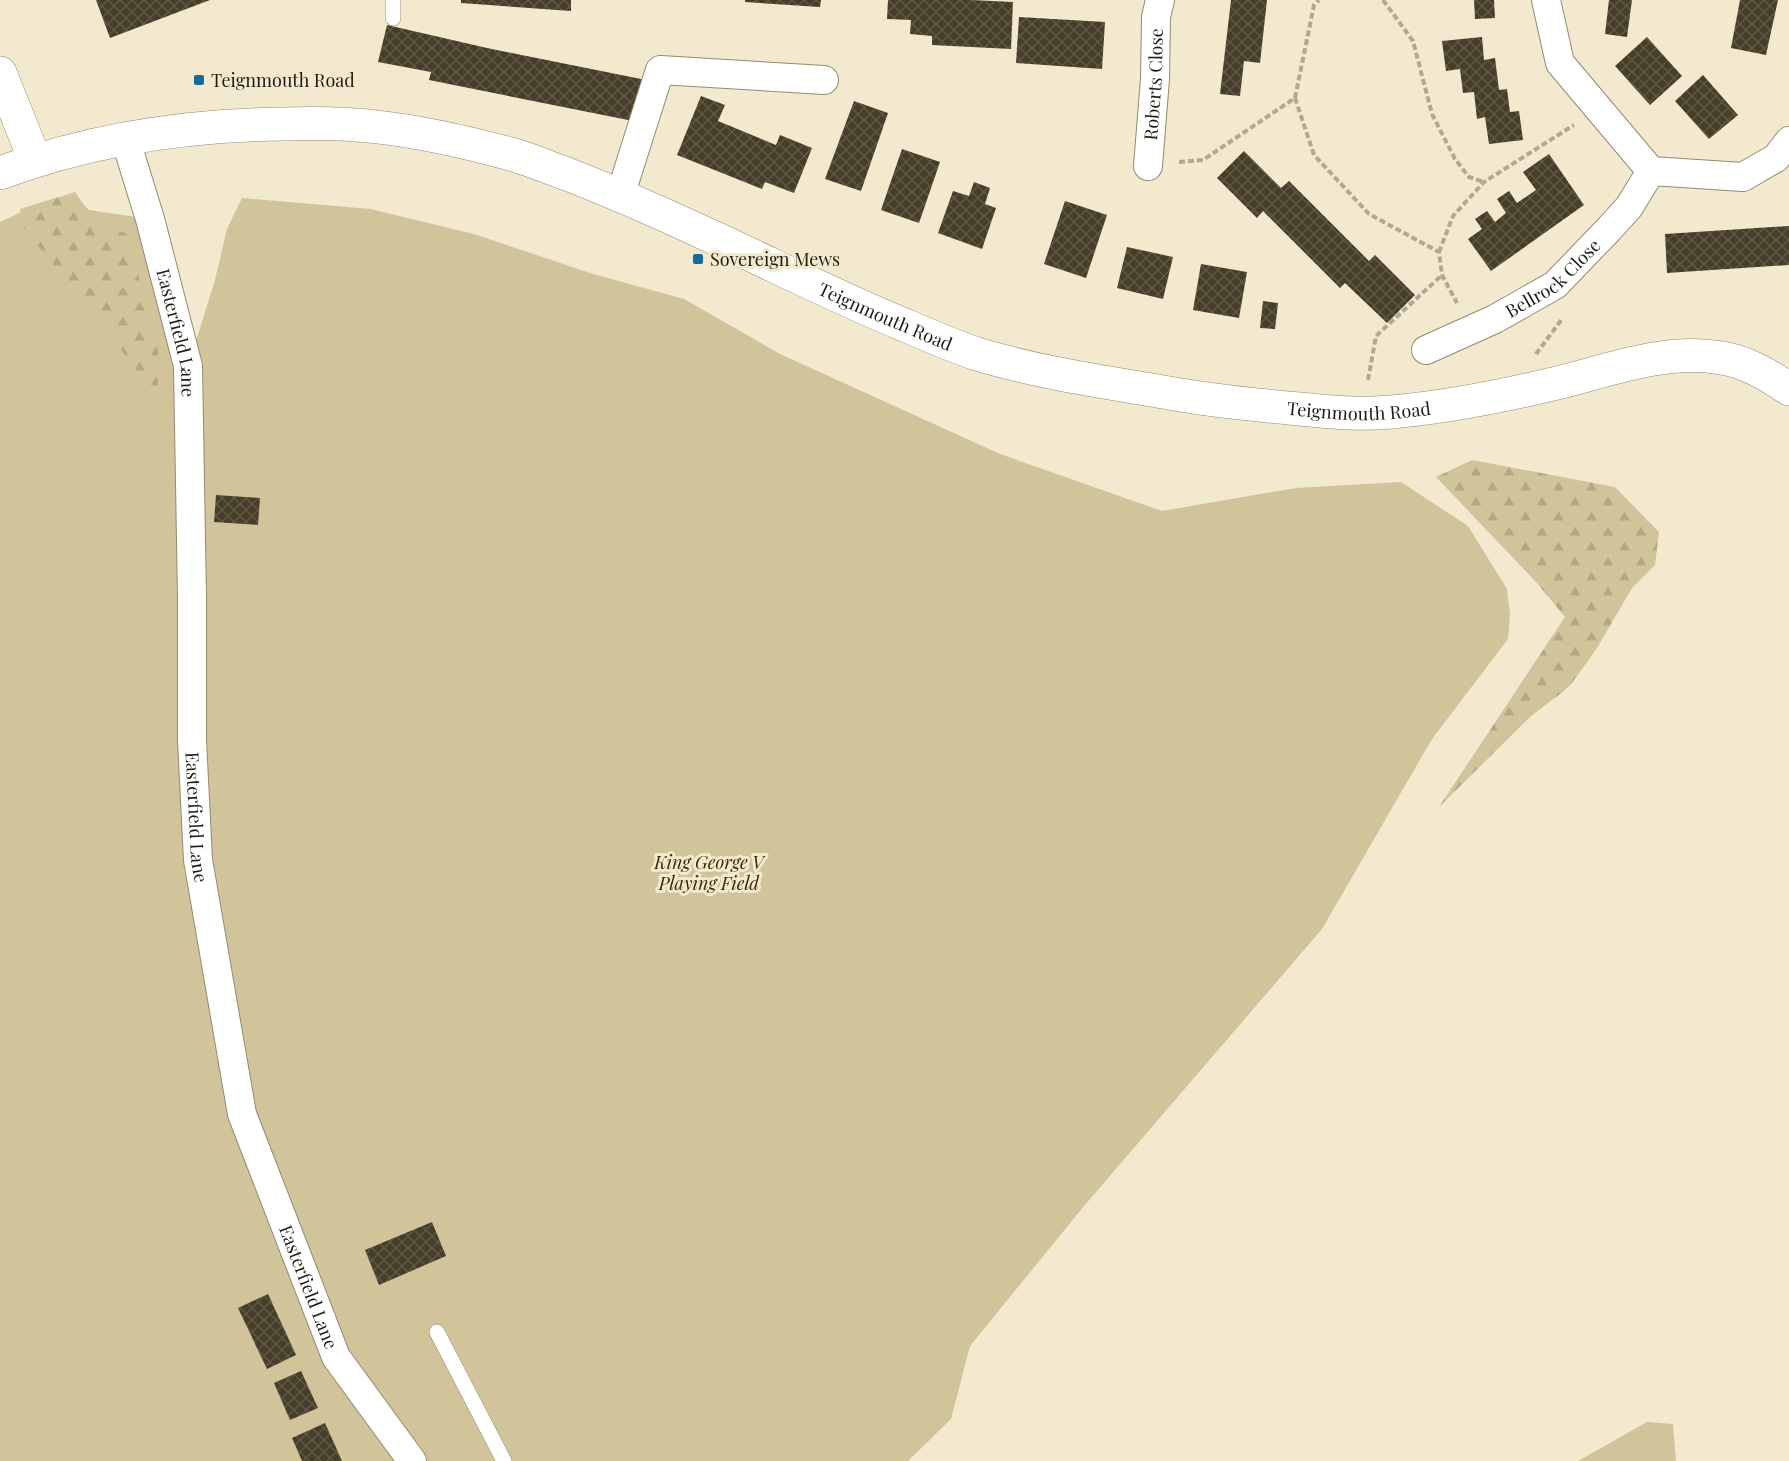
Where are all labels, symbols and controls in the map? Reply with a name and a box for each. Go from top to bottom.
street label: Roberts Close [1138,28,1168,141]
place label: Teignmouth Road [211,68,355,92]
marker: Teignmouth Road [192,73,206,87]
street label: Bellrock Close [1501,233,1605,323]
place label: Sovereign Mews [710,247,840,271]
marker: Sovereign Mews [691,252,705,266]
street label: Easterfield Lane [151,266,201,397]
street label: Teignmouth Road [815,277,957,356]
street label: Teignmouth Road [1286,396,1432,425]
street label: Easterfield Lane [181,751,214,884]
park label: King George V Playing Field [653,850,766,895]
street label: Easterfield Lane [274,1221,344,1352]

